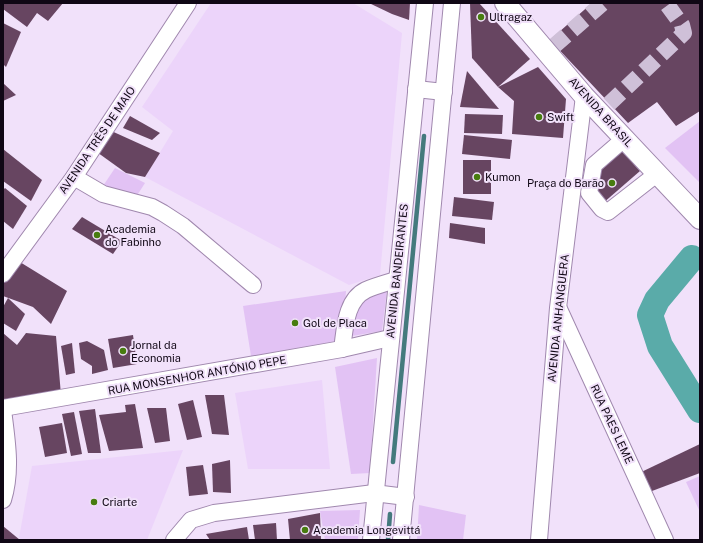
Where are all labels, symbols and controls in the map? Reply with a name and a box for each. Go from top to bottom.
place label: Ultragaz [489,11,532,23]
marker: Ultragaz [476,12,486,22]
street label: AVENIDA BRASIL [567,75,635,149]
street label: AVENIDA TRÊS DE MAIO [57,84,137,196]
place label: Swift [547,111,574,123]
marker: Swift [534,112,544,122]
place label: Kumon [485,171,521,183]
marker: Kumon [472,172,482,182]
place label: Praça do Barão [527,177,604,190]
marker: Praça do Barão [607,178,617,188]
street label: AVENIDA BANDEIRANTES [384,203,410,339]
place label: Academia do Fabinho [105,223,161,248]
marker: Academia do Fabinho [92,230,102,240]
street label: AVENIDA ANHANGUERA [545,253,571,383]
place label: Gol de Placa [303,317,367,329]
marker: Gol de Placa [290,318,300,328]
place label: Jornal da Economia [131,339,181,364]
marker: Jornal da Economia [118,346,128,356]
street label: RUA MONSENHOR ANTÓNIO PEPE [107,352,287,397]
street label: RUA PAES LEME [588,383,636,466]
place label: Criarte [102,496,137,508]
marker: Criarte [89,497,99,507]
place label: Academia Longevittá [313,524,420,536]
marker: Academia Longevittá [300,525,310,535]

